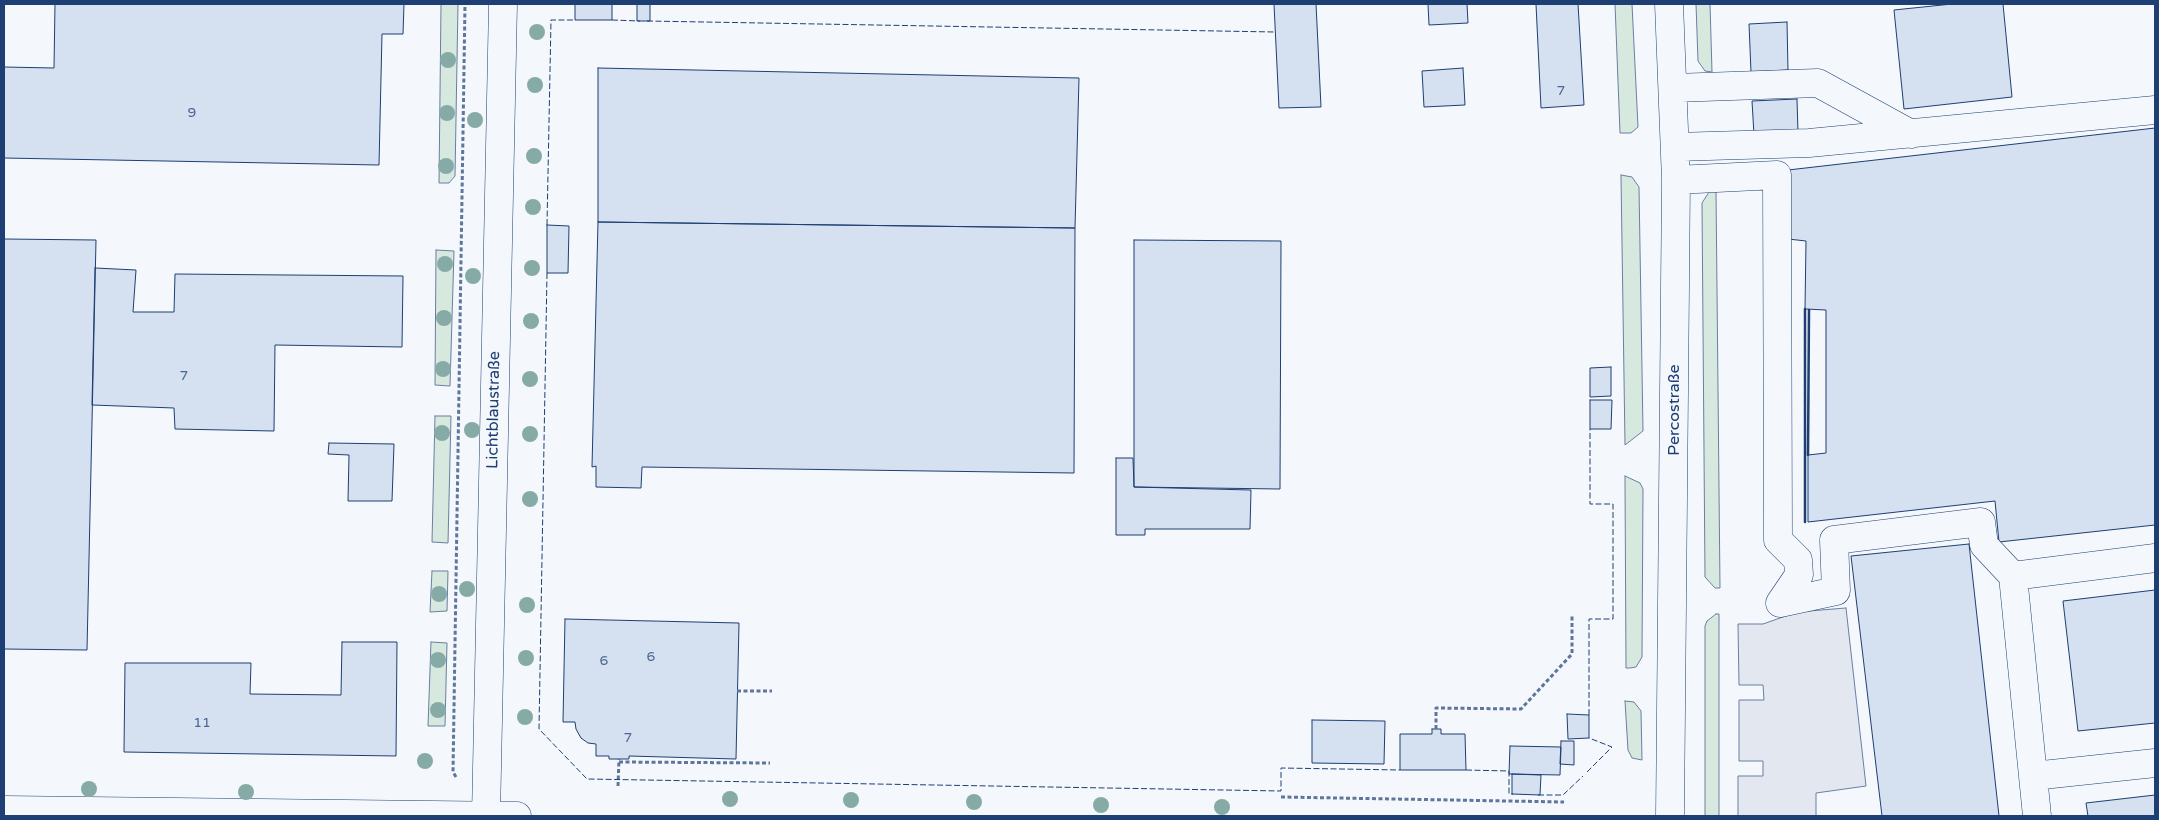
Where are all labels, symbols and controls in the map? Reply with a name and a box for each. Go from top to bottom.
house number: 7 [1557,83,1565,99]
house number: 9 [188,105,196,121]
street label: Lichtblaustraße [483,351,505,469]
street label: Percostraße [1665,364,1685,456]
house number: 7 [180,368,188,384]
house number: 6 [647,649,655,665]
house number: 6 [600,653,608,669]
house number: 11 [193,715,211,731]
house number: 7 [624,730,632,746]

